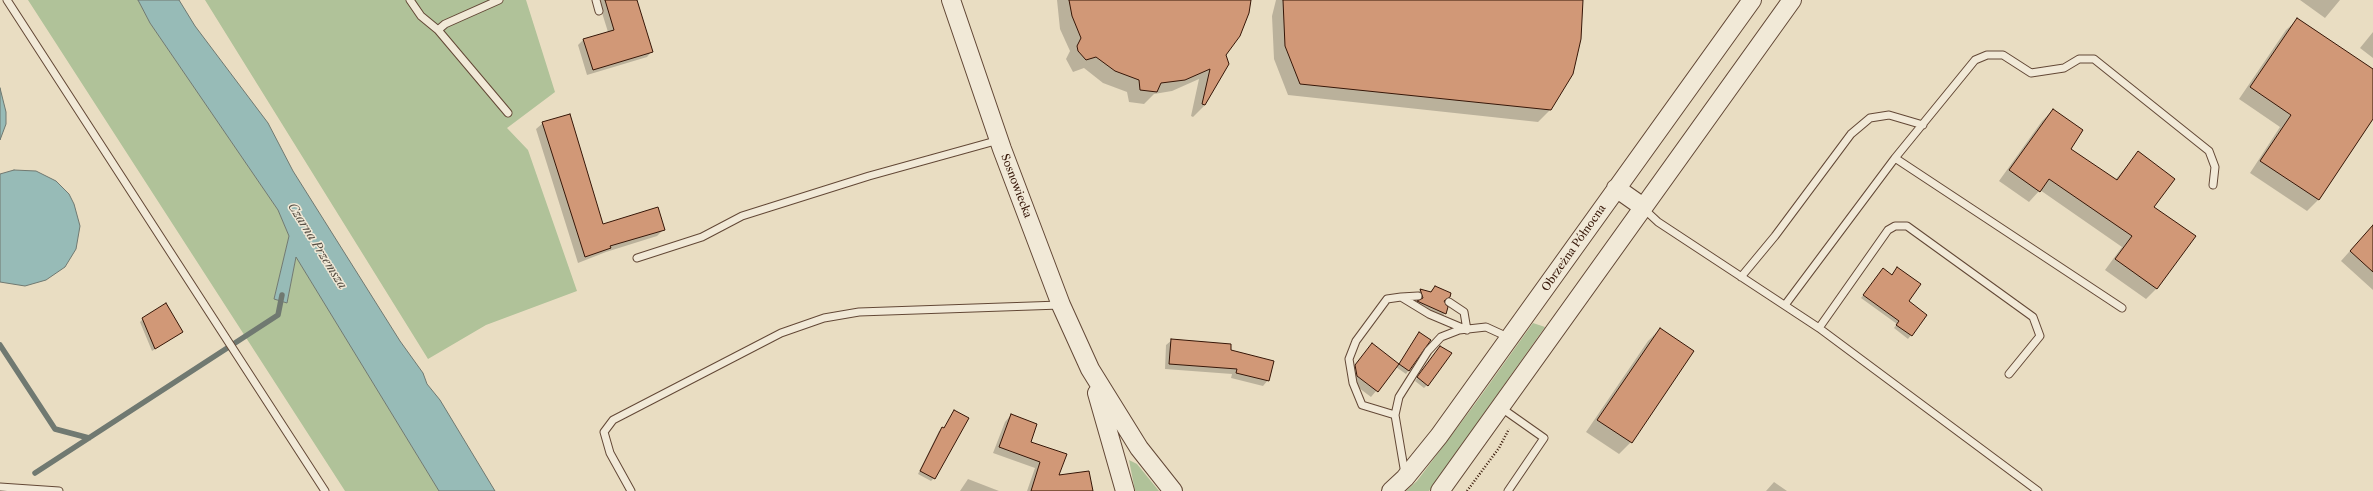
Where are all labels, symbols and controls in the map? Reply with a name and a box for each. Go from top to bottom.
street label: Sosnowiecka [998,152,1034,220]
water label: Czarna Przemsza [285,200,349,292]
street label: Obrzeżna Północna [1539,202,1609,294]

